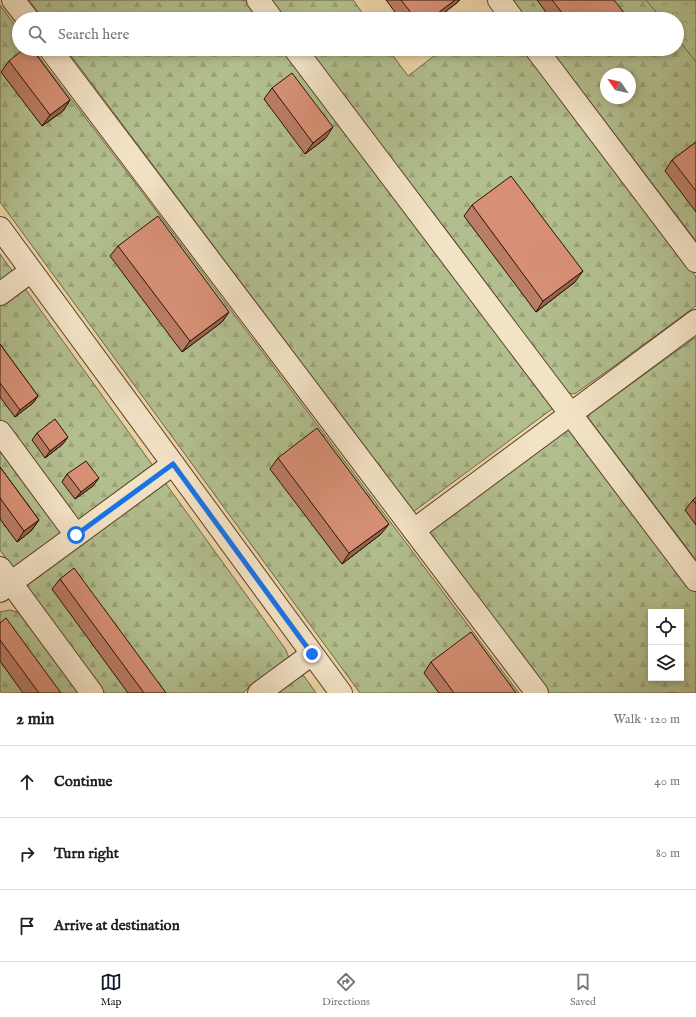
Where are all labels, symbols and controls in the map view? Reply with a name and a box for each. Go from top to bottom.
search box [12,12,684,56]
icon: search [26,23,48,45]
text: Search here [58,25,129,44]
north arrow [600,68,636,104]
route start [67,526,85,544]
map controls [648,609,684,681]
button: locate [648,609,684,645]
route end [303,645,321,663]
button: layers [648,645,684,681]
text: 2 min [16,709,54,730]
text: Walk · 120 m [614,711,680,728]
icon: ahead [16,771,38,793]
text: Continue [54,772,112,791]
text: 40 m [654,773,680,790]
icon: right [16,843,38,865]
text: Turn right [54,844,119,863]
text: 80 m [656,845,680,862]
icon: arrive [16,915,38,937]
text: Arrive at destination [54,916,180,935]
tab: Map [100,971,122,1009]
tab: Directions [322,971,370,1009]
tab: Saved [570,971,596,1009]

